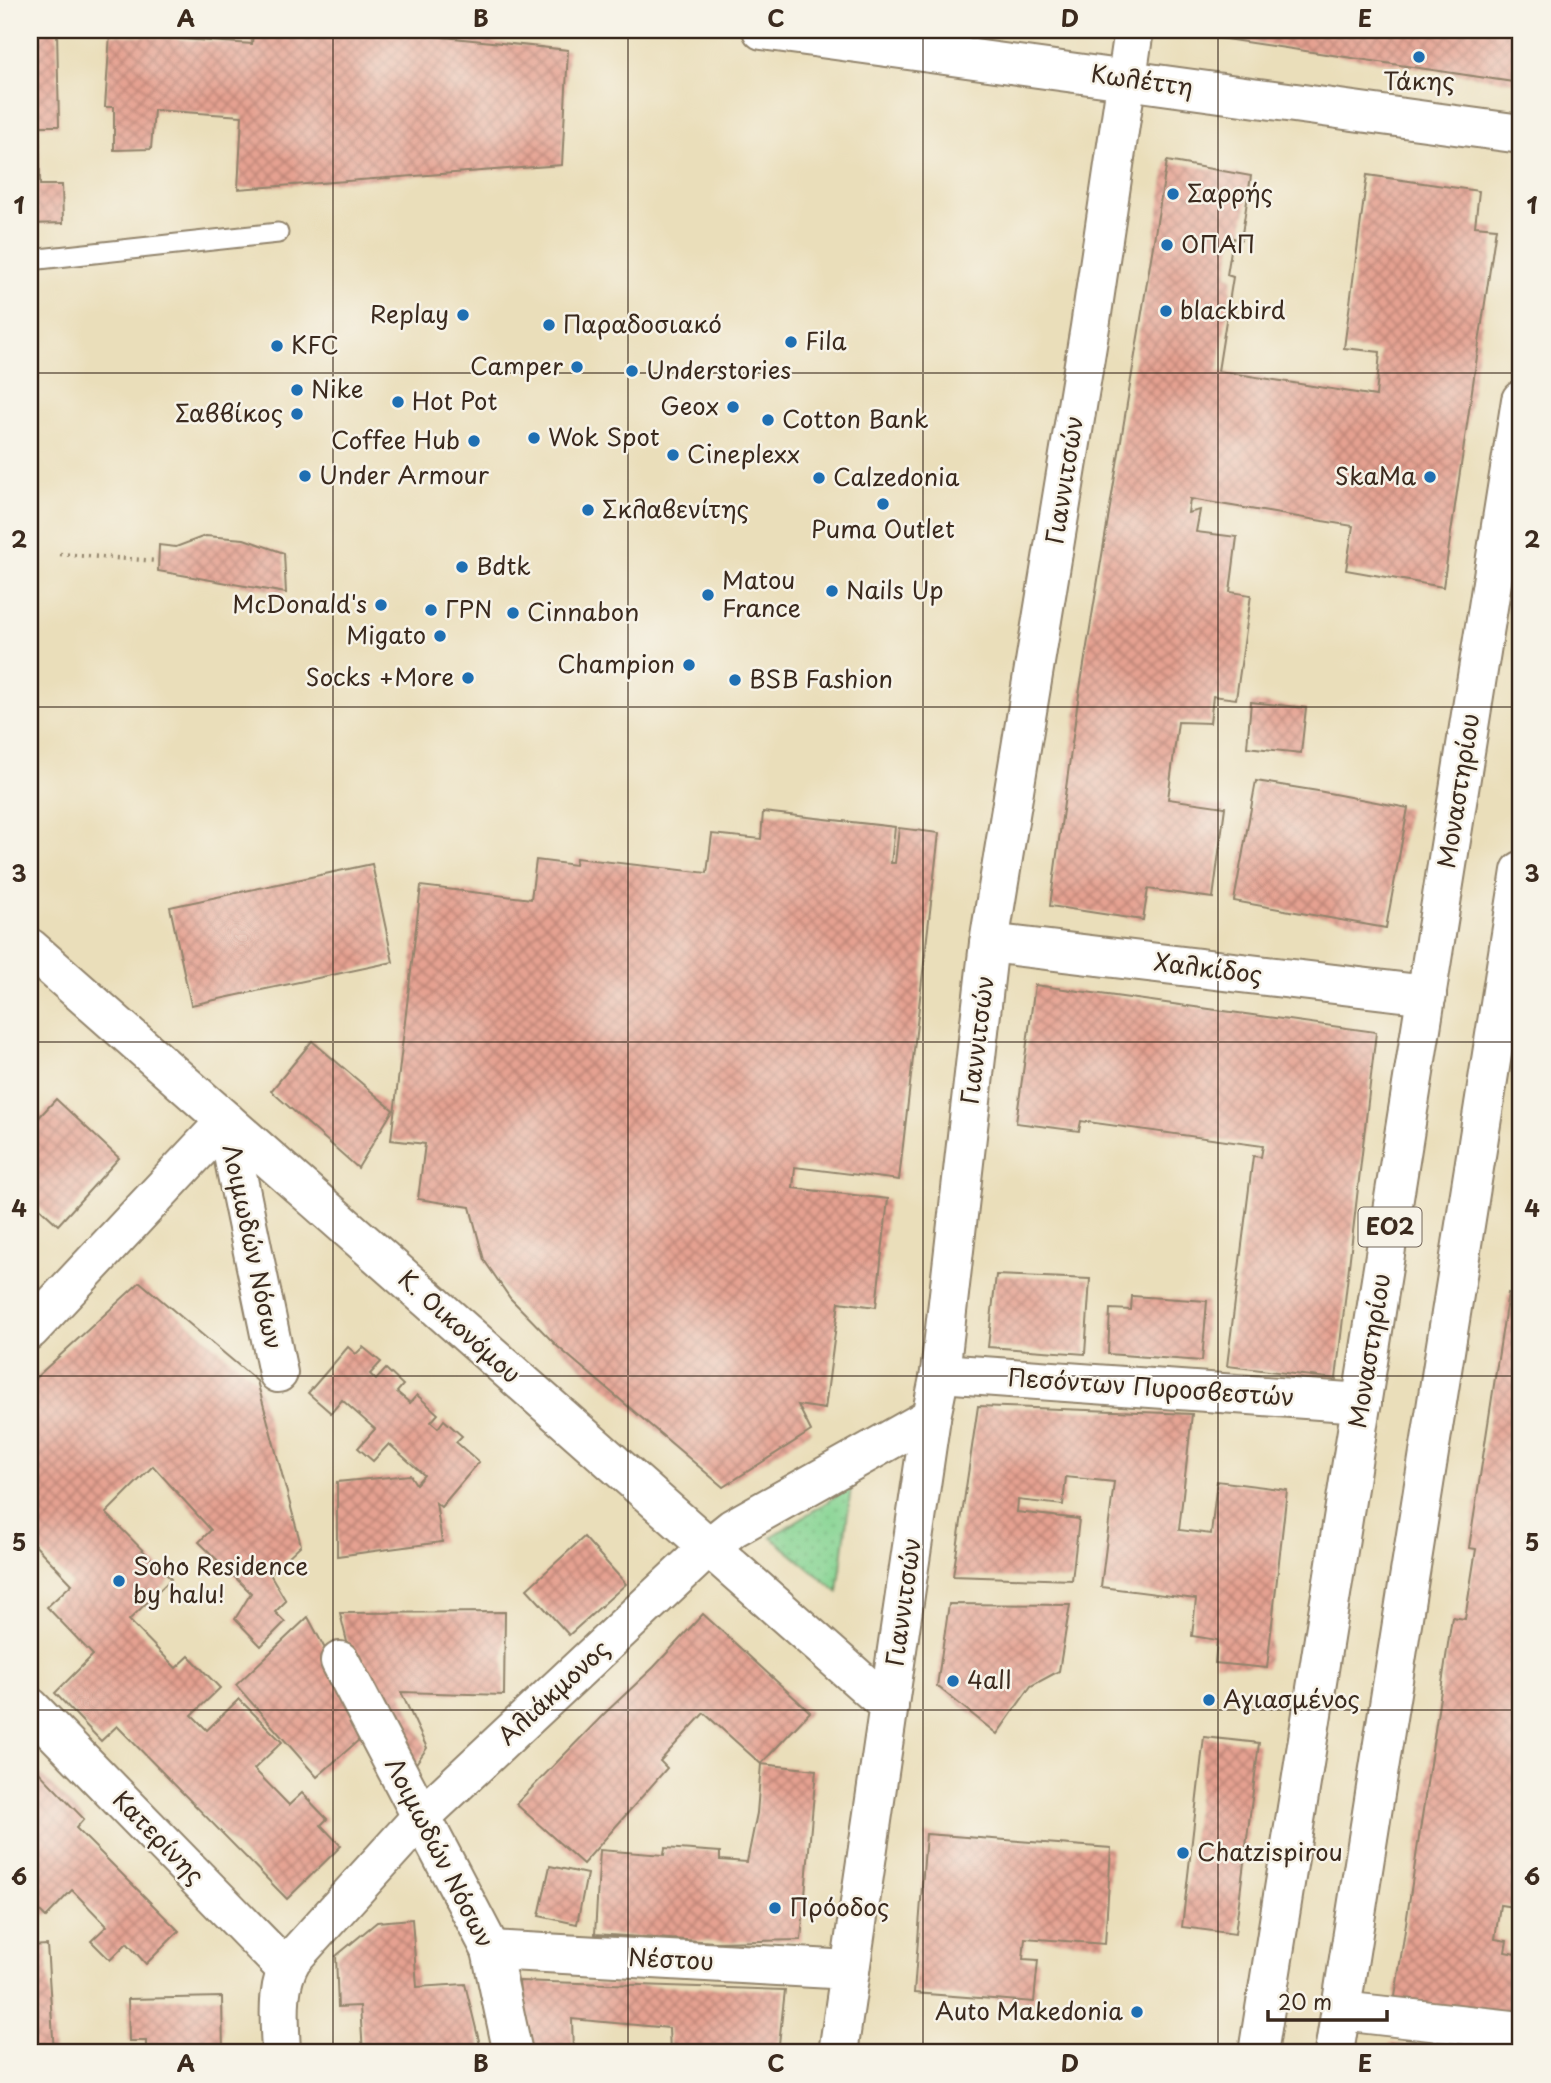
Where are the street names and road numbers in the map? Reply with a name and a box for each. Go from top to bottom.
street label: Κωλέττη [1089,54,1196,104]
street label: Γιαννιτσών [1035,413,1091,546]
street label: Μοναστηρίου [1427,711,1487,871]
street label: Χαλκίδος [1152,943,1264,992]
street label: Γιαννιτσών [950,973,1002,1106]
street label: Λοιμωδών Νόσων [215,1141,293,1352]
road number: ΕΟ2 [1358,1208,1422,1246]
street label: Κ. Οικονόμου [391,1260,530,1391]
street label: Μοναστηρίου [1338,1271,1398,1431]
street label: Πεσόντων Πυροσβεστών [1007,1358,1296,1414]
street label: Γιαννιτσών [875,1535,929,1668]
street label: Αλιάκμονος [489,1630,616,1753]
street label: Λοιμωδών Νόσων [377,1751,504,1953]
street label: Κατερίνης [105,1781,214,1892]
street label: Νέστου [627,1938,715,1978]

